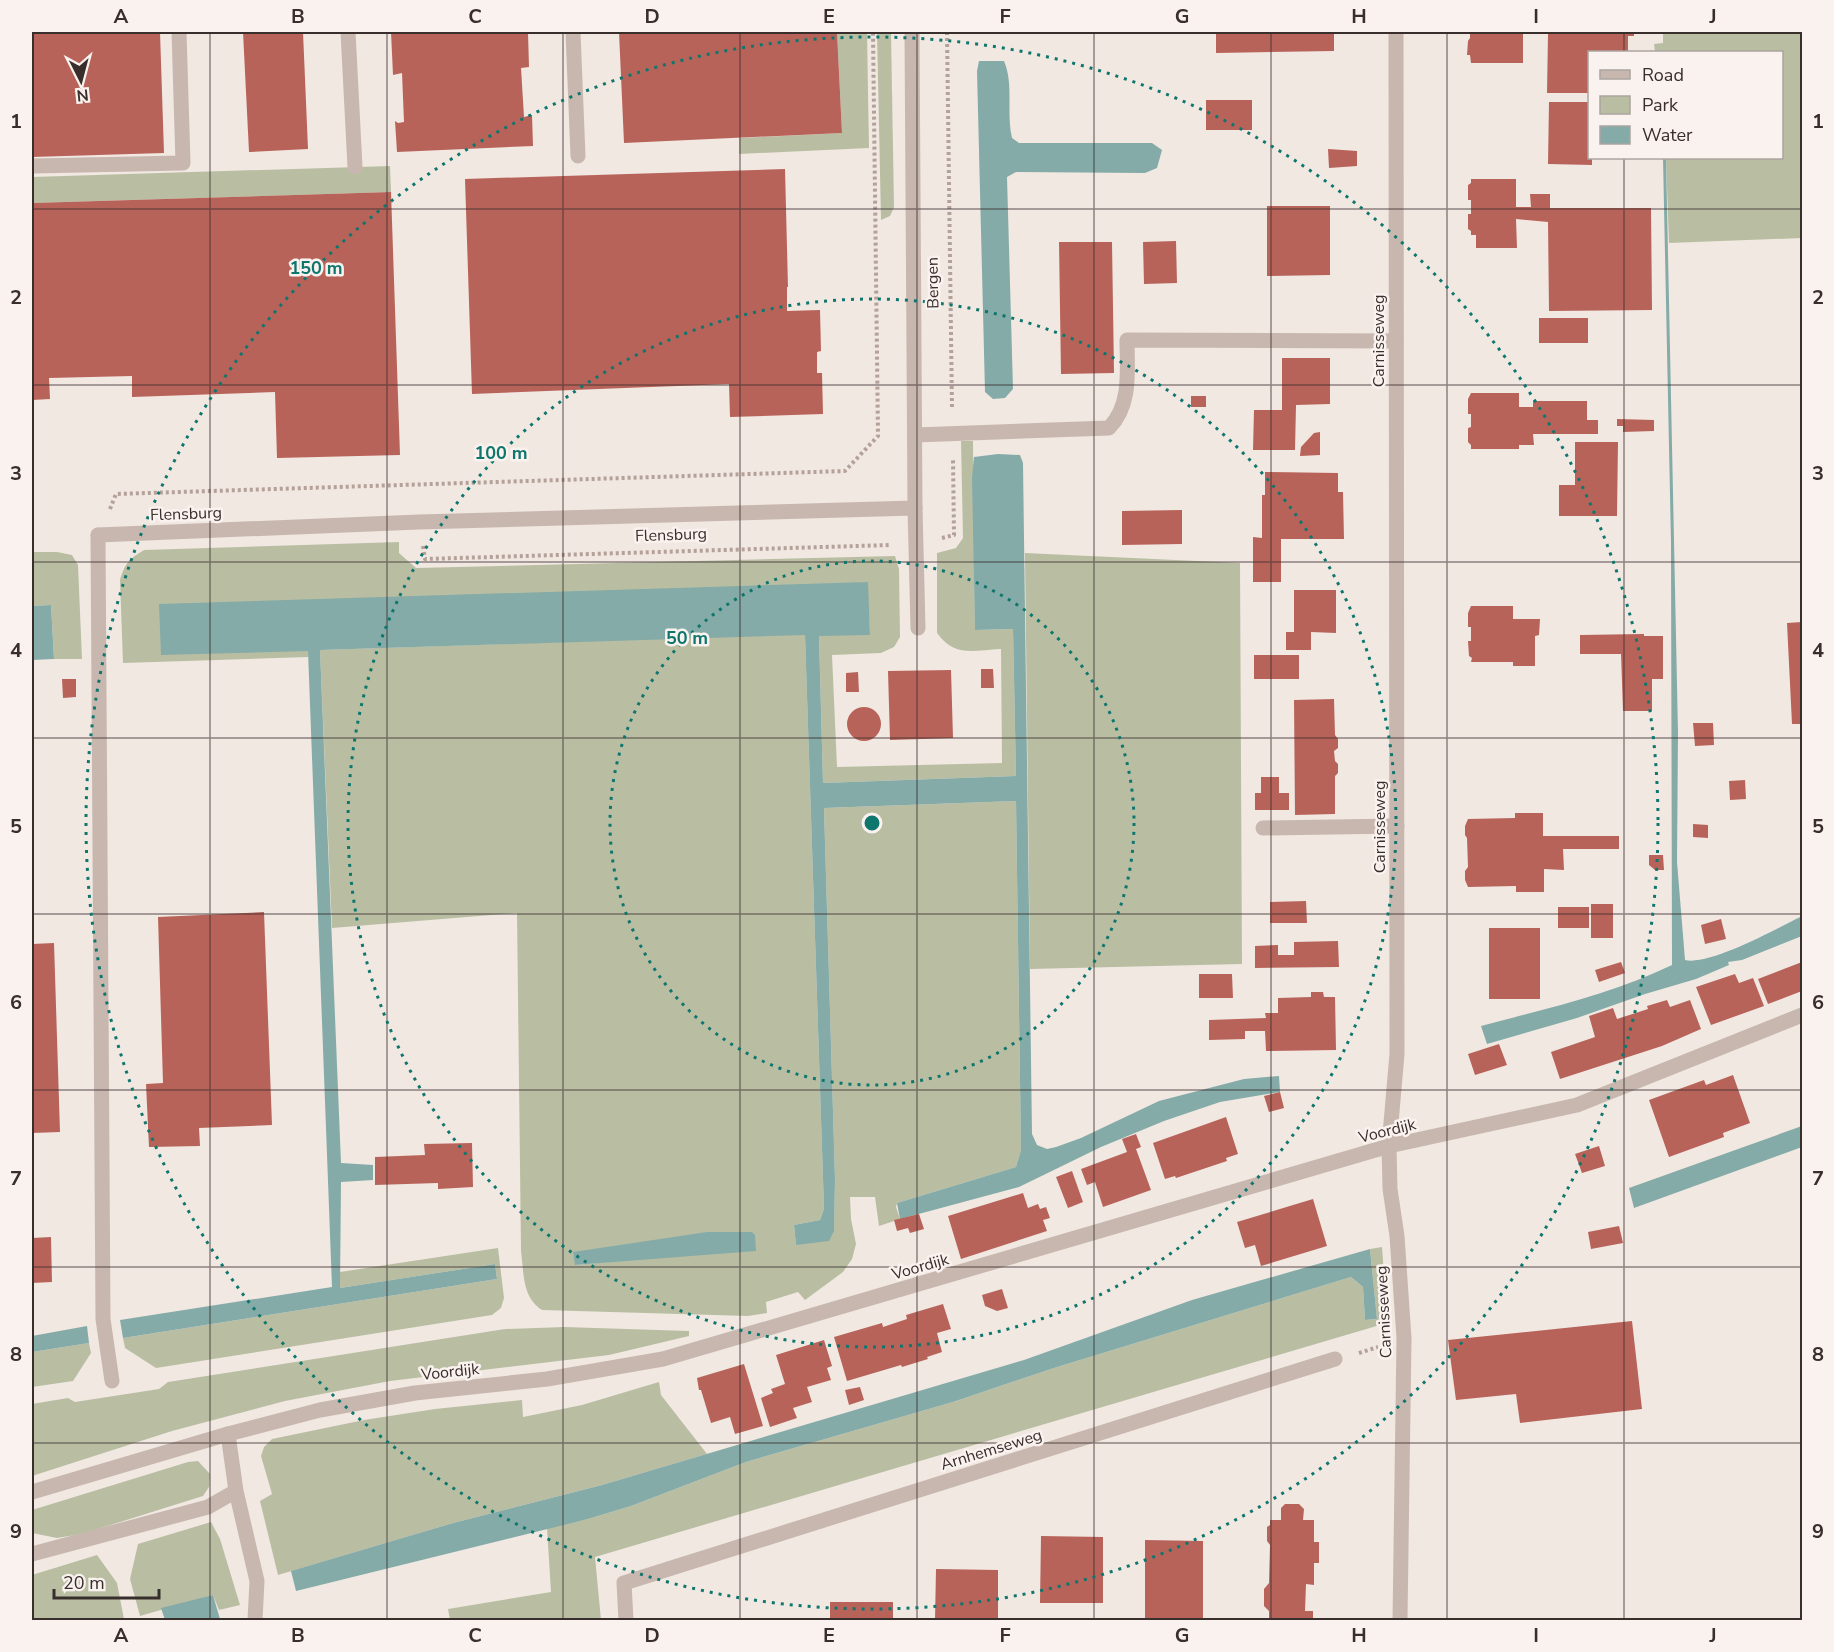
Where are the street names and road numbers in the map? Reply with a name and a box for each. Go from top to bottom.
street label: Bergen [922,257,944,309]
street label: Carnisseweg [1368,295,1390,387]
street label: Flensburg [150,502,222,526]
street label: Flensburg [635,523,707,547]
street label: Carnisseweg [1369,781,1391,873]
street label: Voordijk [1355,1113,1419,1149]
street label: Voordijk [888,1248,952,1286]
street label: Carnisseweg [1371,1265,1397,1359]
street label: Voordijk [419,1358,481,1386]
street label: Arnhemseweg [938,1424,1045,1476]

